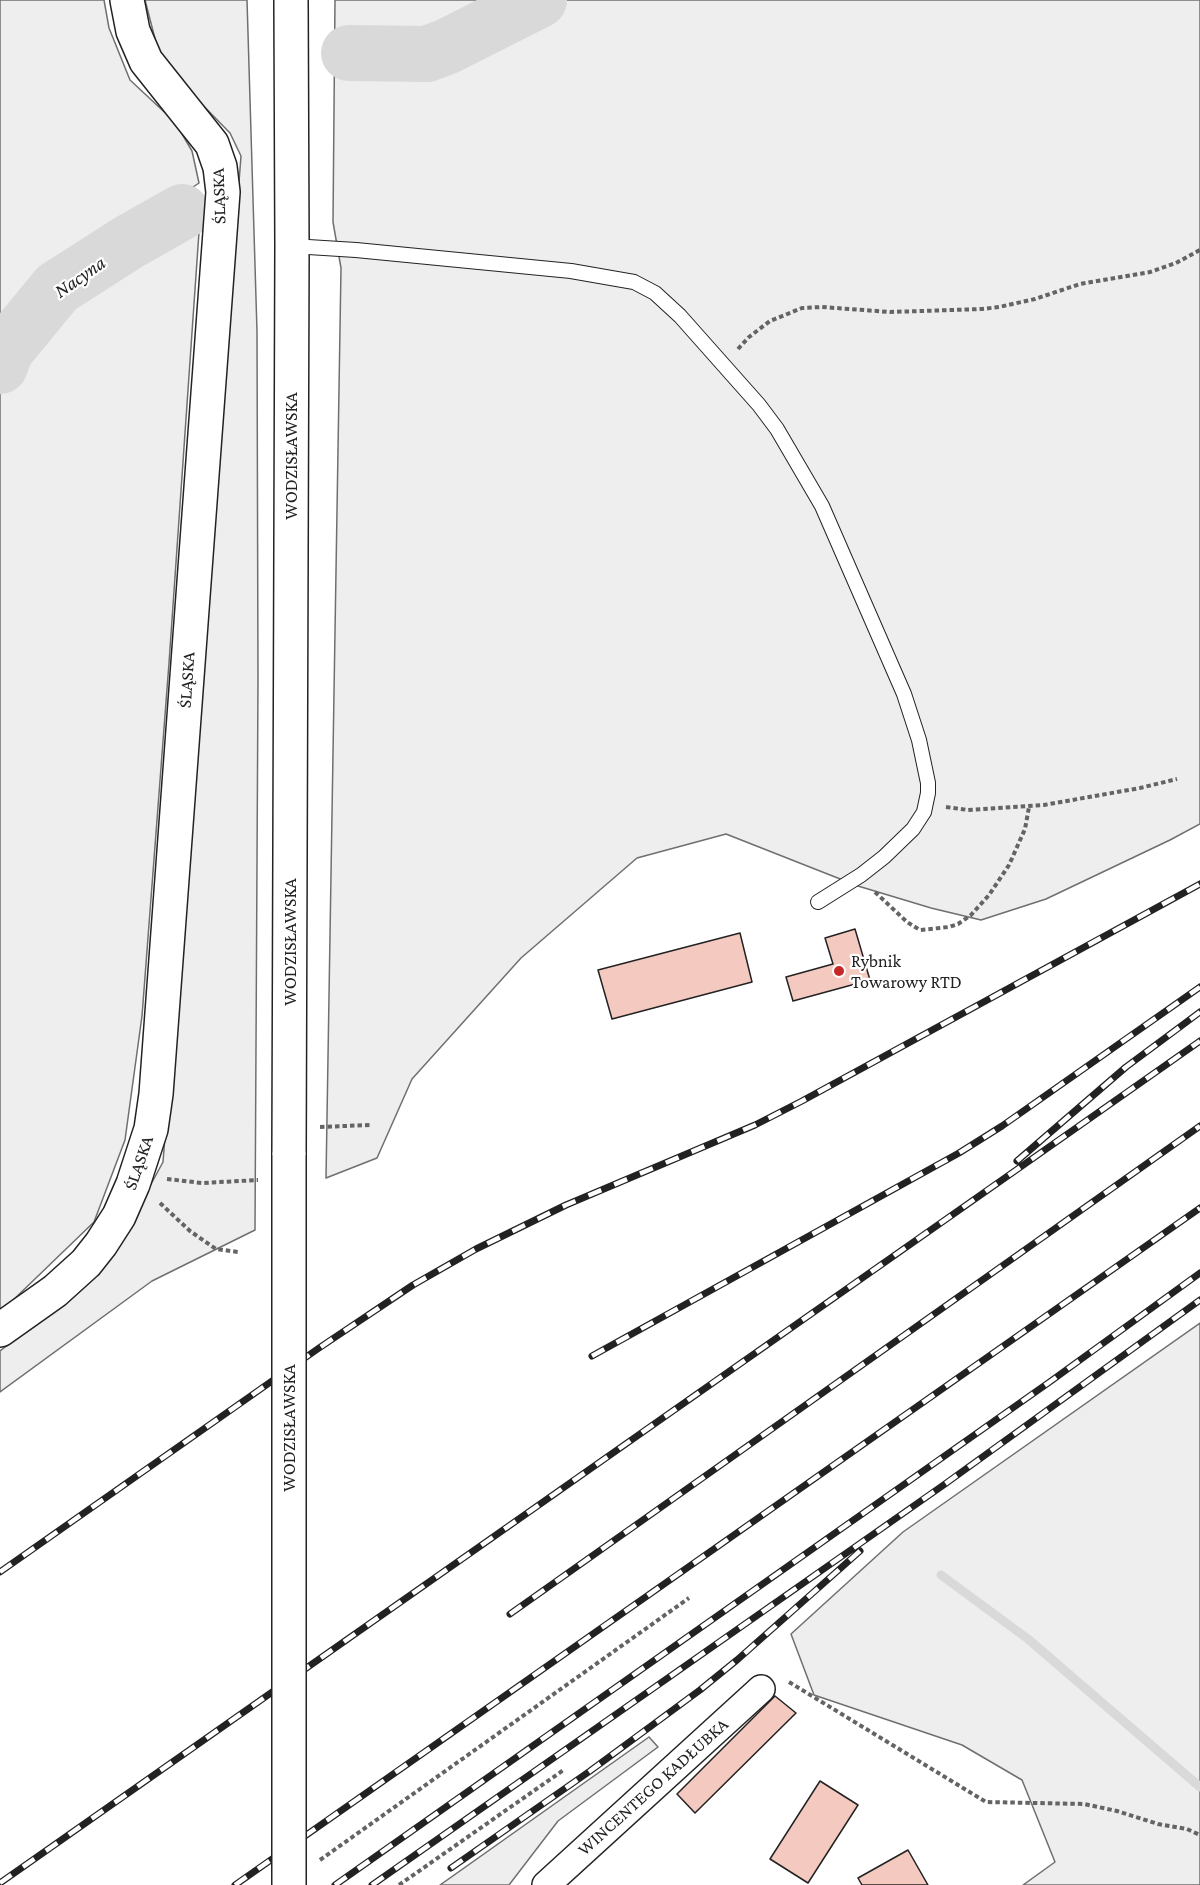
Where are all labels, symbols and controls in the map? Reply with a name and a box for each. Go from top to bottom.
street label: ŚLĄSKA [207,168,231,224]
water label: Nacyna [50,251,110,303]
street label: WODZISŁAWSKA [280,392,302,520]
street label: ŚLĄSKA [174,651,200,709]
street label: WODZISŁAWSKA [279,878,301,1006]
place label: Rybnik Towarowy RTD [851,950,962,992]
marker: Rybnik Towarowy RTD [832,964,846,978]
street label: ŚLĄSKA [120,1133,158,1193]
street label: WODZISŁAWSKA [278,1364,300,1492]
street label: WINCENTEGO KADŁUBKA [573,1714,733,1860]

